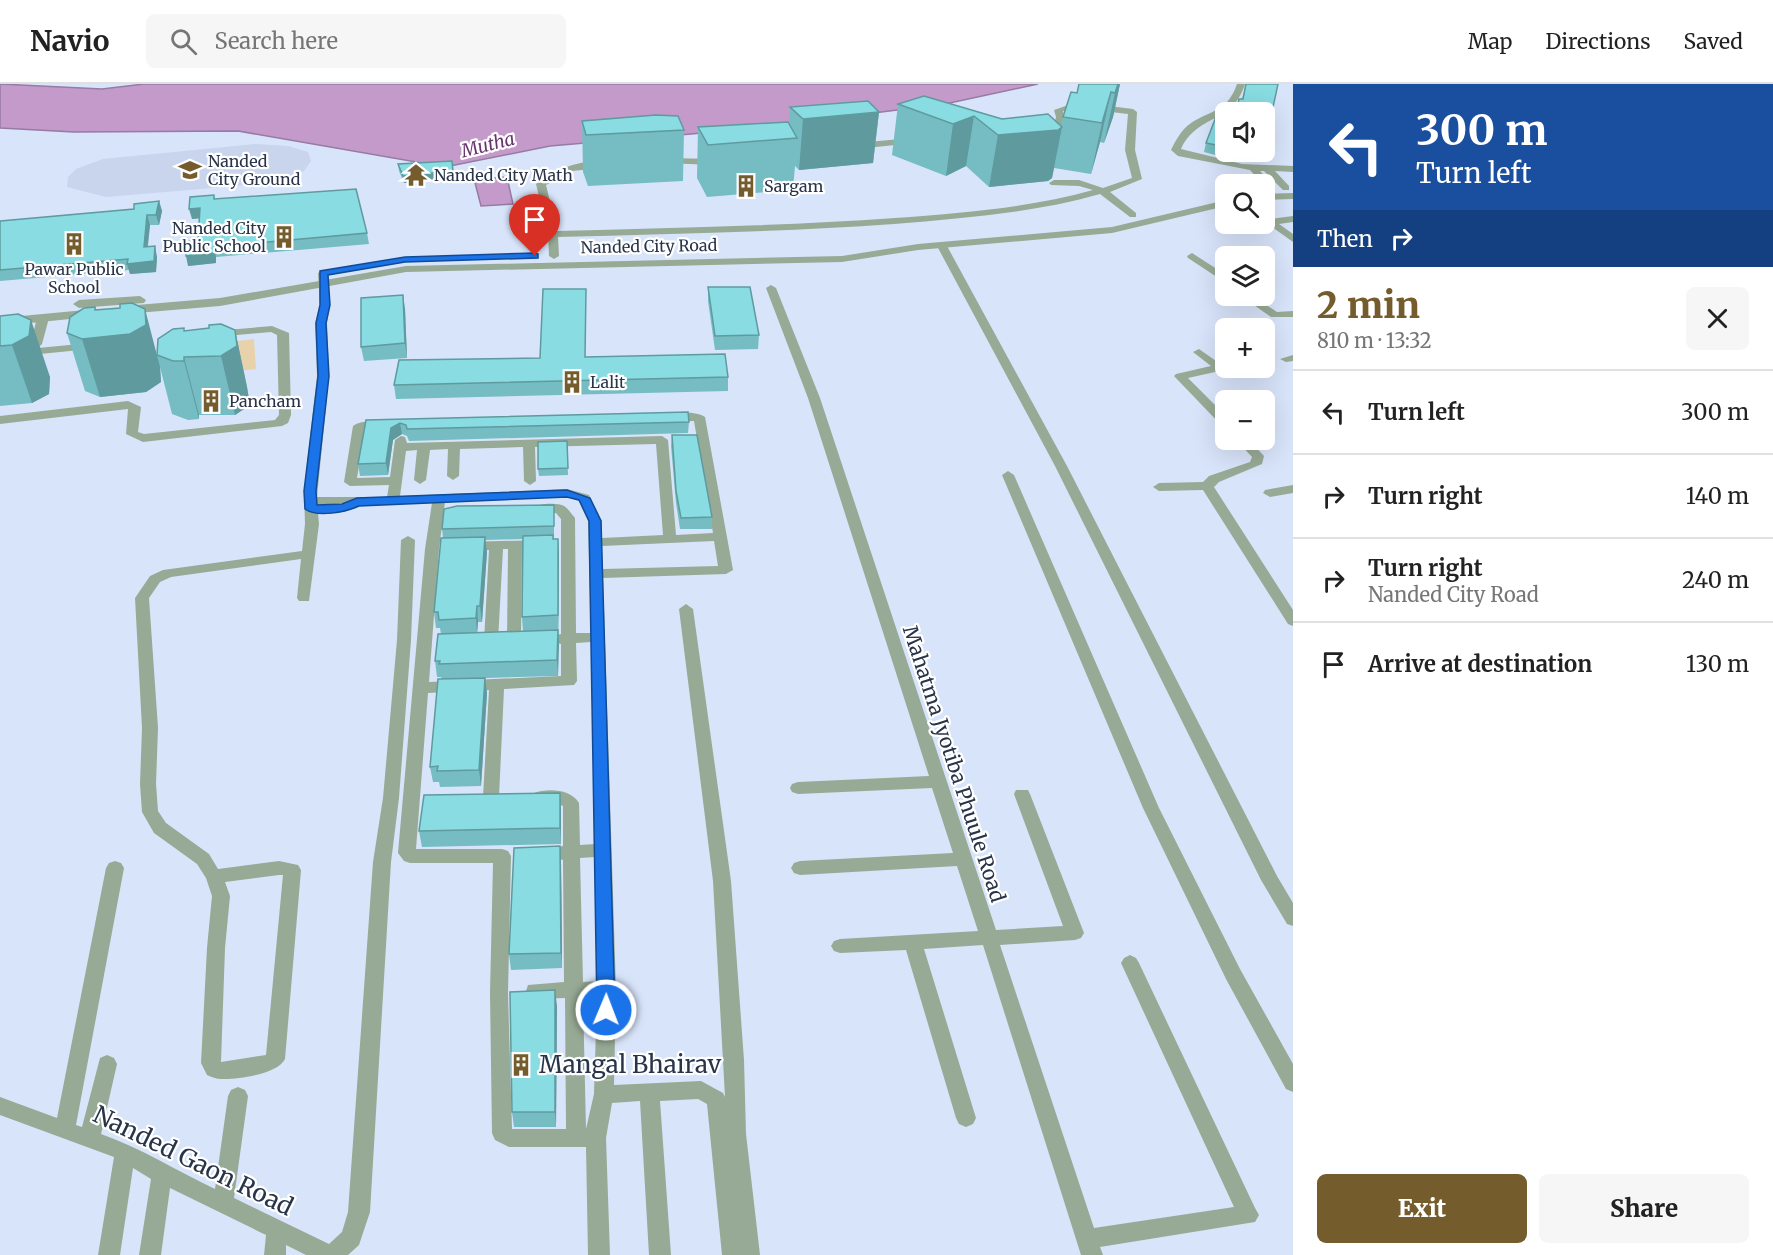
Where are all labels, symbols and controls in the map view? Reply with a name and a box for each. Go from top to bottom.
search box [146,14,566,68]
text: Navio [30,23,110,59]
icon: search [167,25,200,58]
text: Search here [215,27,338,55]
text: Map [1468,28,1512,55]
text: Directions [1545,28,1650,55]
text: Saved [1683,28,1743,55]
map controls [1215,102,1275,450]
button: sound [1215,102,1275,162]
text: 300 m [1416,104,1548,156]
icon: left [1317,108,1395,186]
water label: Mutha [458,127,517,162]
place label: Nanded City Ground [208,151,301,189]
text: Turn left [1416,156,1531,190]
school or university icon: Nanded City Ground [177,157,203,183]
temple icon: Nanded City Math [403,162,429,188]
place label: Nanded City Math [434,165,573,185]
building icon: Sargam [733,173,759,199]
button: search [1215,174,1275,234]
place label: Sargam [764,176,823,196]
pin [509,194,560,256]
icon: arrive [518,203,551,236]
place label: Nanded City Public School [162,218,267,256]
icon: right [1385,222,1418,255]
building icon: Nanded City Public School [271,224,297,250]
text: Then [1317,225,1373,253]
building icon: Pawar Public School [61,231,87,257]
street label: Nanded City Road [581,235,718,257]
button: layers [1215,246,1275,306]
place label: Pawar Public School [24,259,124,297]
text: 2 min [1317,283,1420,328]
button: close [1686,287,1749,350]
button: + [1215,318,1275,378]
text: 810 m · 13:32 [1317,328,1432,353]
building icon: Lalit [559,369,585,395]
place label: Lalit [590,372,626,392]
building icon: Pancham [198,388,224,414]
button: − [1215,390,1275,450]
place label: Pancham [229,391,301,411]
icon: left [1317,396,1350,429]
text: Turn left [1368,398,1465,426]
text: 300 m [1681,398,1749,426]
icon: right [1317,480,1350,513]
text: Turn right [1368,482,1482,510]
text: 140 m [1686,482,1749,510]
text: Turn right [1368,554,1482,582]
icon: right [1317,564,1350,597]
text: 240 m [1682,566,1749,594]
text: Nanded City Road [1368,582,1539,607]
street label: Mahatma Jyotiba Phuule Road [898,622,1011,905]
icon: arrive [1317,648,1350,681]
text: Arrive at destination [1368,650,1592,678]
text: 130 m [1686,650,1749,678]
position arrow [574,978,638,1042]
place label: Mangal Bhairav [539,1049,721,1080]
building icon: Mangal Bhairav [508,1052,534,1078]
street label: Nanded Gaon Road [88,1099,298,1222]
button: Exit [1317,1174,1527,1243]
button: Share [1539,1174,1749,1243]

